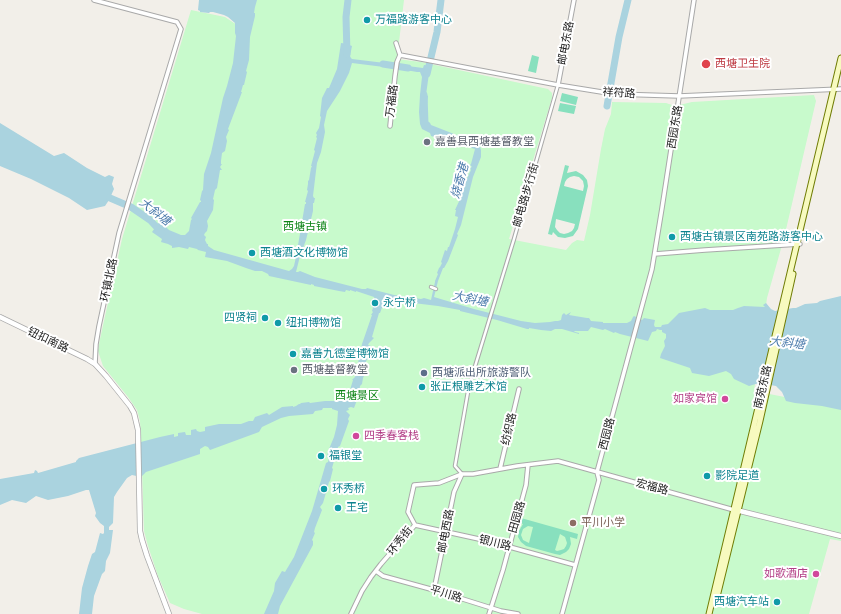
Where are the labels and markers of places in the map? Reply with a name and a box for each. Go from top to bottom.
place label: 万福路游客中心 [375,13,452,27]
marker: 万福路游客中心 [362,15,372,25]
place label: 西塘卫生院 [715,57,770,71]
marker: 西塘卫生院 [700,58,712,70]
place label: 嘉善县西塘基督教堂 [435,135,534,149]
marker: 嘉善县西塘基督教堂 [422,137,432,147]
place label: 西塘古镇景区南苑路游客中心 [680,230,823,244]
marker: 西塘古镇景区南苑路游客中心 [667,232,677,242]
place label: 西塘酒文化博物馆 [260,246,348,260]
marker: 西塘酒文化博物馆 [247,248,257,258]
place label: 永宁桥 [383,296,416,310]
marker: 永宁桥 [370,298,380,308]
place label: 四贤祠 [224,311,257,325]
marker: 四贤祠 [260,313,270,323]
place label: 纽扣博物馆 [286,316,341,330]
marker: 纽扣博物馆 [273,318,283,328]
place label: 嘉善九德堂博物馆 [301,347,389,361]
marker: 嘉善九德堂博物馆 [288,349,298,359]
place label: 西塘基督教堂 [302,363,368,377]
marker: 西塘基督教堂 [289,365,299,375]
place label: 西塘派出所旅游警队 [432,366,531,380]
marker: 西塘派出所旅游警队 [419,368,429,378]
place label: 张正根雕艺术馆 [430,380,507,394]
marker: 张正根雕艺术馆 [417,382,427,392]
place label: 如家宾馆 [673,392,717,406]
marker: 如家宾馆 [720,394,730,404]
place label: 四季春客栈 [364,429,419,443]
marker: 四季春客栈 [351,431,361,441]
place label: 福银堂 [329,449,362,463]
marker: 福银堂 [316,451,326,461]
place label: 影院足道 [715,469,759,483]
marker: 影院足道 [702,471,712,481]
place label: 环秀桥 [332,482,365,496]
marker: 环秀桥 [319,484,329,494]
place label: 王宅 [346,501,368,515]
marker: 王宅 [333,503,343,513]
place label: 平川小学 [581,516,625,530]
marker: 平川小学 [568,518,578,528]
place label: 如歌酒店 [764,567,808,581]
marker: 如歌酒店 [811,569,821,579]
place label: 西塘汽车站 [714,595,769,609]
marker: 西塘汽车站 [772,597,782,607]

